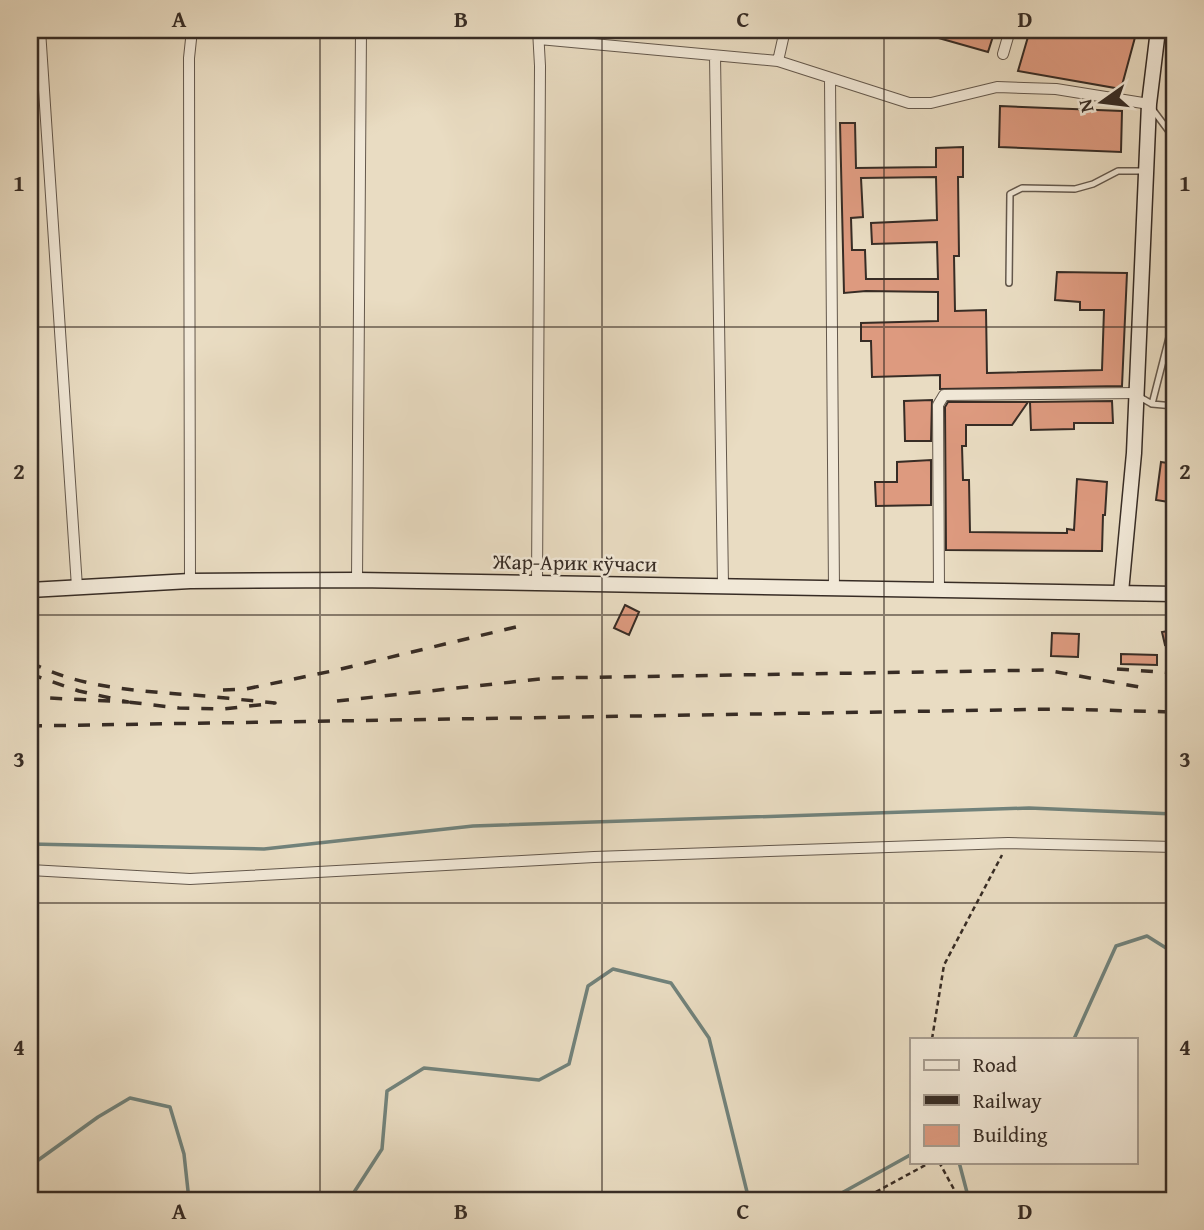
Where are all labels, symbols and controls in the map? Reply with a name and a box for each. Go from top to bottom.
text: A [172,2,187,35]
text: B [454,2,468,35]
text: C [736,2,750,35]
text: D [1018,2,1033,35]
north arrow [1068,66,1138,136]
text: N [1070,96,1101,116]
text: 1 [13,166,25,199]
text: 1 [1179,166,1191,199]
text: 2 [13,454,25,487]
text: 2 [1179,454,1191,487]
street label: Жар-Арик кўчаси [492,546,657,579]
text: 3 [13,742,25,775]
text: 3 [1179,742,1191,775]
text: 4 [13,1030,25,1063]
text: 4 [1179,1030,1191,1063]
legend [910,1038,1138,1164]
text: Road [973,1049,1018,1080]
text: Railway [973,1085,1042,1116]
text: Building [973,1119,1048,1150]
text: A [172,1194,187,1227]
text: B [454,1194,468,1227]
text: C [736,1194,750,1227]
text: D [1018,1194,1033,1227]

